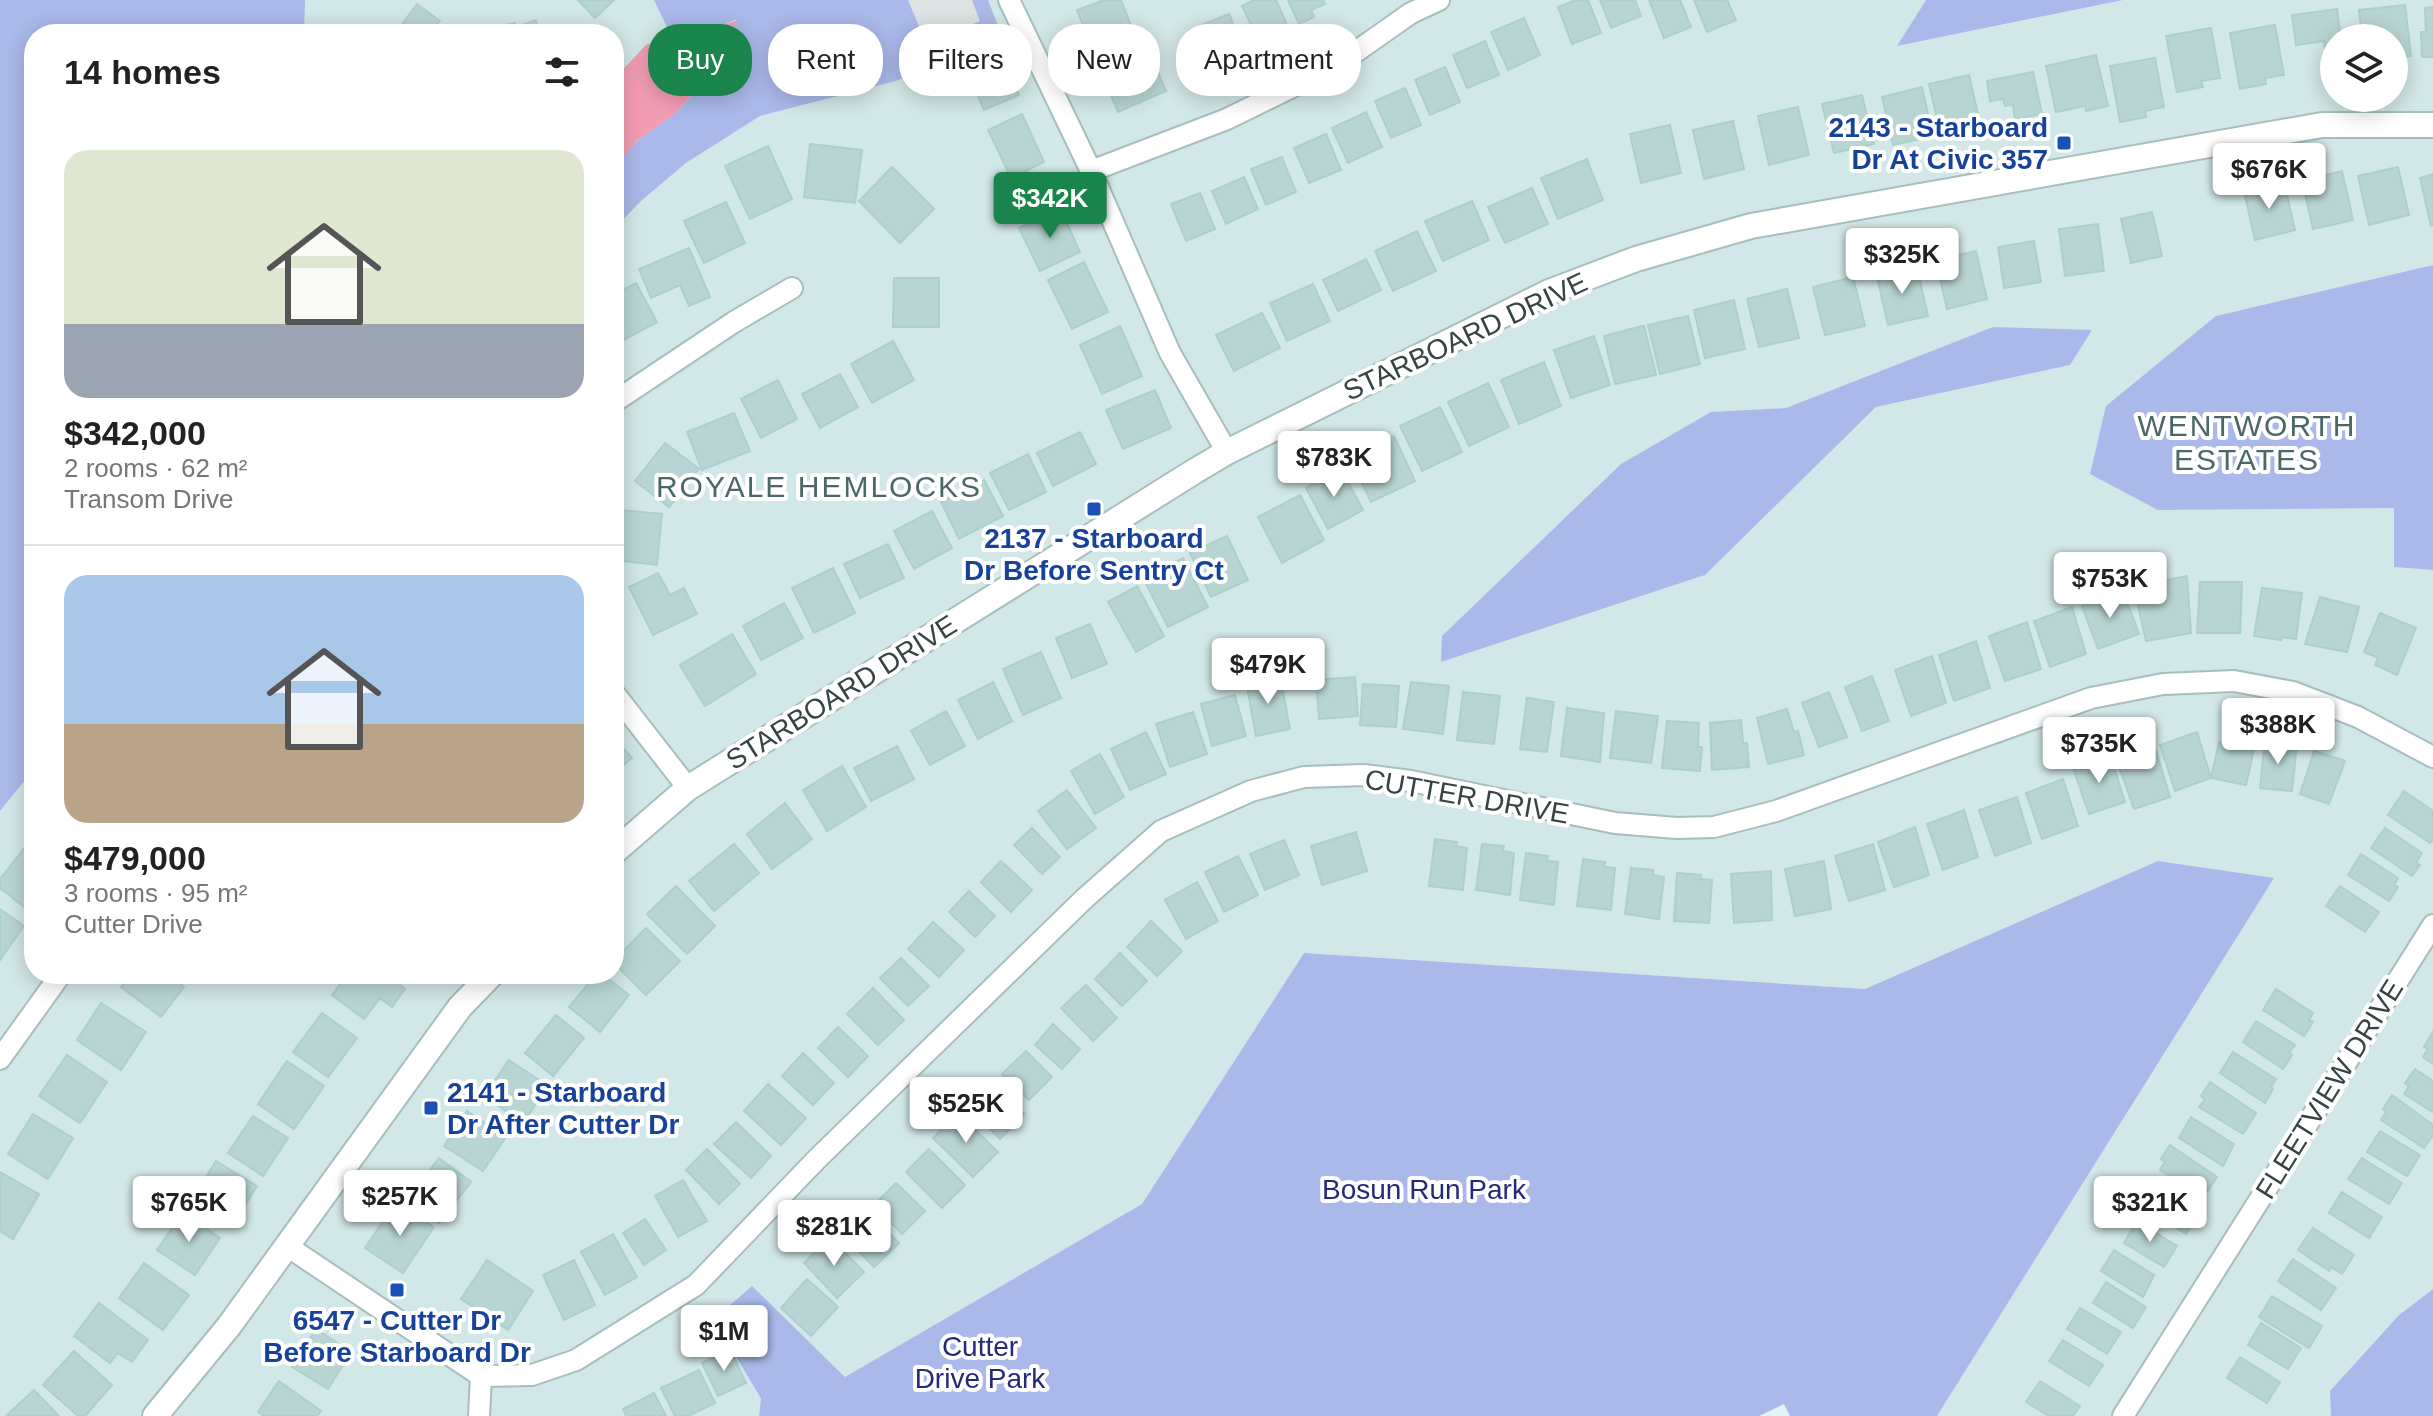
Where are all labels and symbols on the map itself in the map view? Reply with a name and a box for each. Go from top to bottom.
place label: 2143 - Starboard Dr At Civic 357 [1829,112,2048,175]
marker: 2143 - Starboard Dr At Civic 357 [2055,134,2073,152]
pin: $676K [2213,143,2325,211]
pin: $342K [994,172,1106,240]
pin: $325K [1846,228,1958,296]
street label: STARBOARD DRIVE [1338,266,1592,407]
district label: WENTWORTH ESTATES [2137,409,2357,476]
pin: $783K [1278,431,1390,499]
district label: ROYALE HEMLOCKS [656,470,982,503]
marker: 2137 - Starboard Dr Before Sentry Ct [1085,500,1103,518]
place label: 2137 - Starboard Dr Before Sentry Ct [964,523,1224,586]
pin: $753K [2054,552,2166,620]
street label: STARBOARD DRIVE [720,609,962,776]
pin: $479K [1212,638,1324,706]
pin: $388K [2222,698,2334,766]
pin: $735K [2043,717,2155,785]
street label: CUTTER DRIVE [1362,763,1571,830]
street label: FLEETVIEW DRIVE [2249,974,2409,1204]
place label: 2141 - Starboard Dr After Cutter Dr [447,1077,679,1140]
pin: $525K [910,1077,1022,1145]
marker: 2141 - Starboard Dr After Cutter Dr [422,1099,440,1117]
pin: $257K [344,1170,456,1238]
park label: Bosun Run Park [1322,1174,1527,1205]
pin: $765K [133,1176,245,1244]
pin: $321K [2094,1176,2206,1244]
pin: $281K [778,1200,890,1268]
marker: 6547 - Cutter Dr Before Starboard Dr [388,1281,406,1299]
place label: 6547 - Cutter Dr Before Starboard Dr [263,1305,531,1368]
pin: $1M [685,1305,763,1373]
park label: Cutter Drive Park [915,1331,1046,1394]

